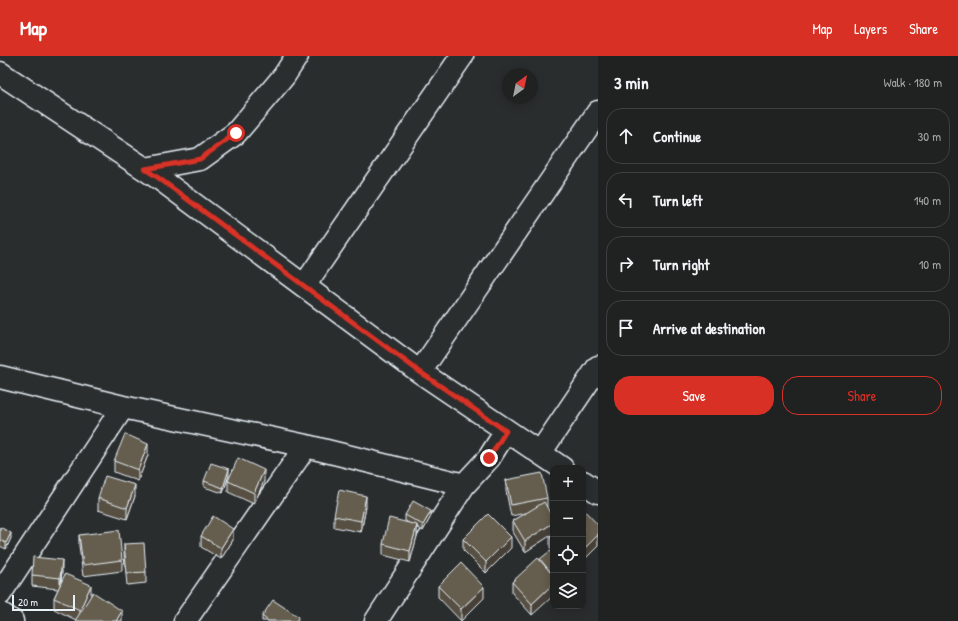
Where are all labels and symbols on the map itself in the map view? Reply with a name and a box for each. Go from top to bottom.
north arrow [502,68,538,104]
route start [227,124,245,142]
route end [480,449,498,467]
scale bar [12,593,75,612]

